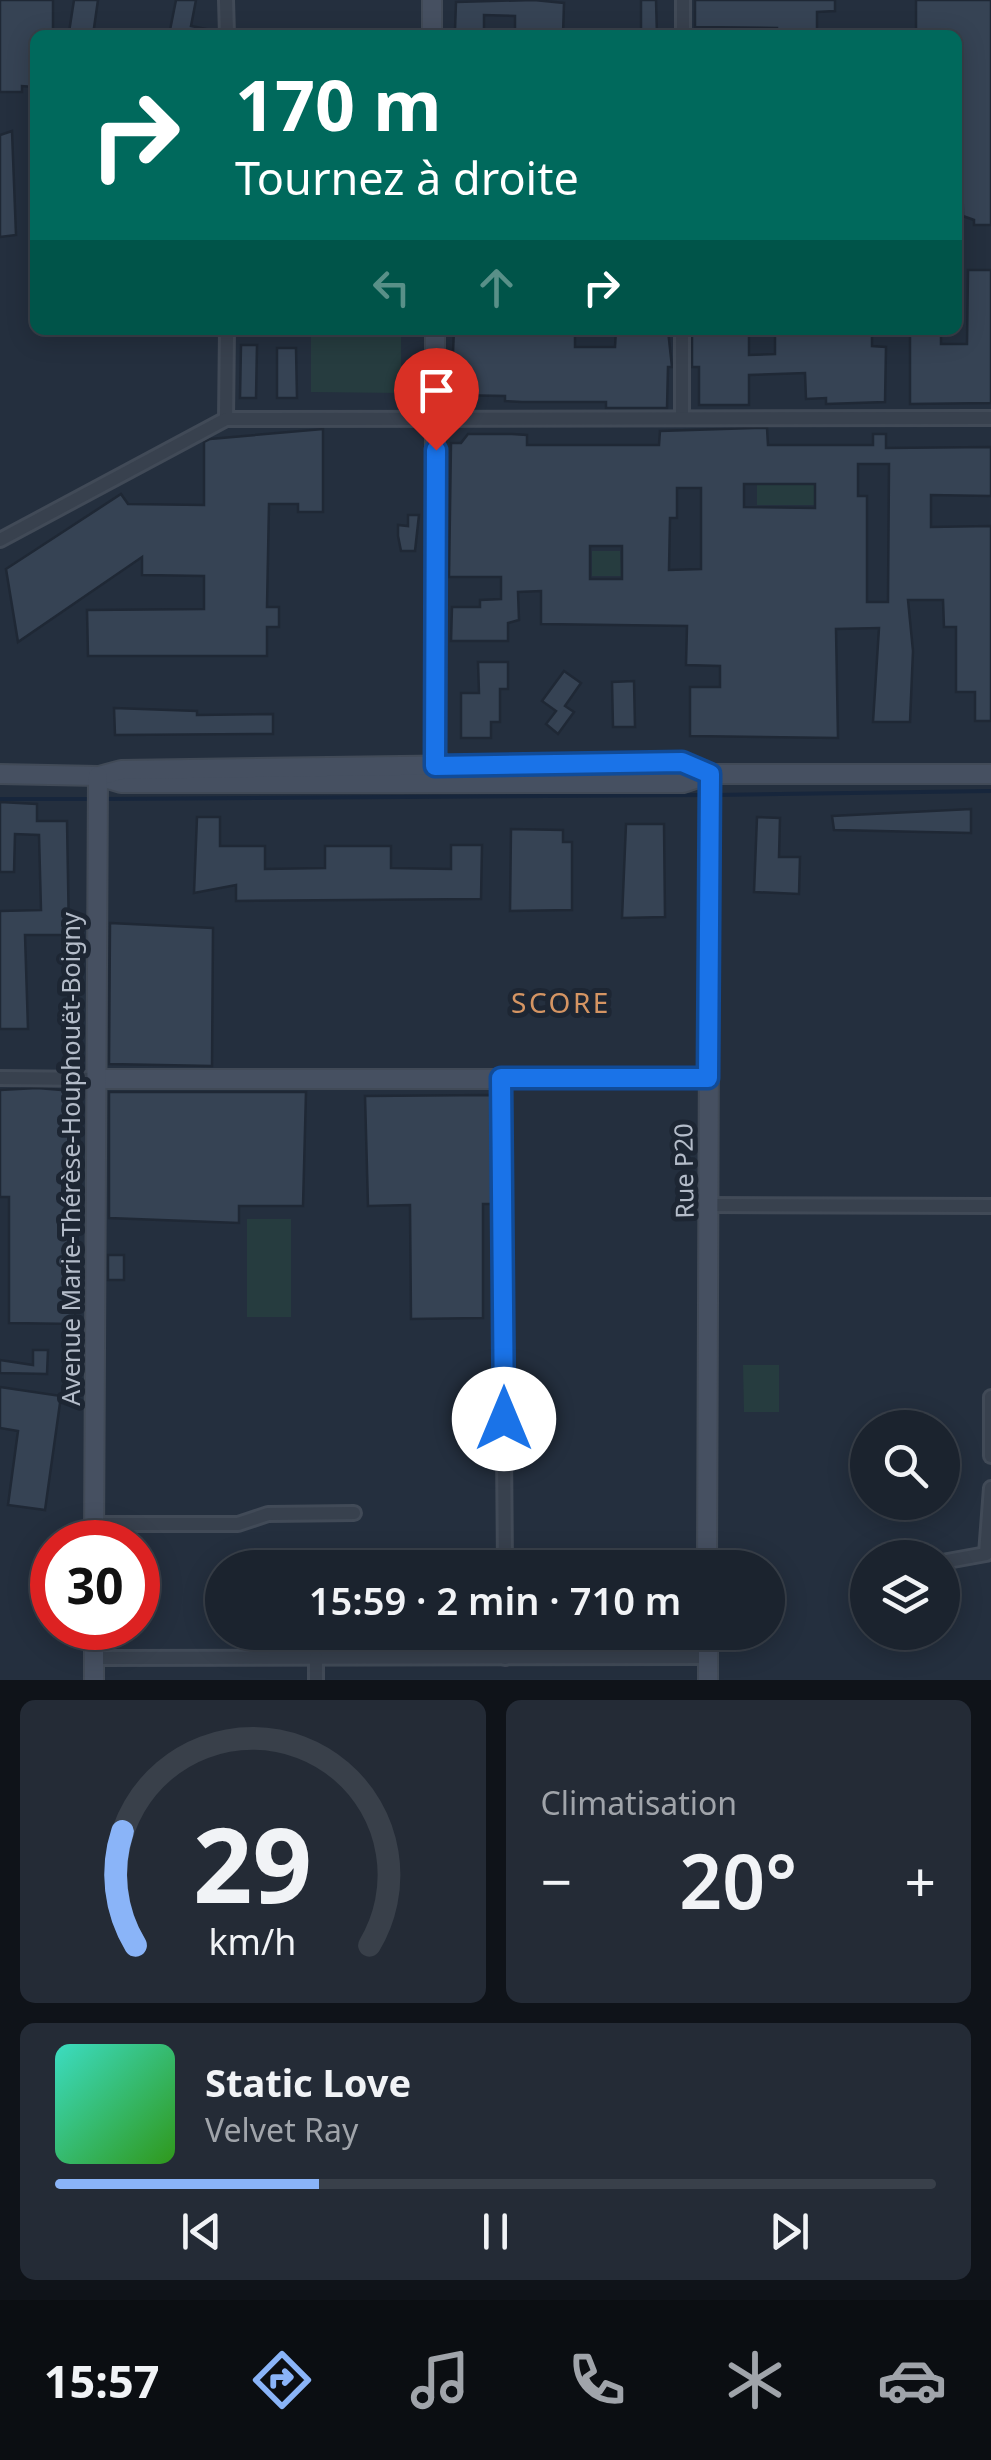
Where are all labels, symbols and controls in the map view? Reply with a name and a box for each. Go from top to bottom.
text: 170 m [235,56,442,152]
icon: right [70,70,200,200]
text: Tournez à droite [235,147,579,208]
icon: left [364,260,419,315]
icon: ahead [469,260,524,315]
icon: right [574,260,629,315]
pin [394,348,479,451]
icon: arrive [409,363,464,418]
street label: Avenue Marie-Thérèse-Houphouët-Boigny [53,912,87,1406]
district label: SCORE [511,983,611,1021]
street label: Rue P20 [665,1123,701,1219]
position arrow [452,1367,556,1471]
map controls [850,1410,960,1650]
button: search [850,1410,960,1520]
speed limit sign: 30 [30,1520,160,1650]
button: layers [850,1540,960,1650]
text: 15:59 · 2 min · 710 m [309,1574,681,1626]
text: Climatisation [541,1781,737,1824]
text: 29 [193,1792,312,1933]
text: 20° [679,1829,797,1931]
text: − [541,1843,572,1918]
text: + [905,1843,936,1918]
text: km/h [209,1917,297,1965]
text: Static Love [205,2056,411,2108]
text: Velvet Ray [205,2108,358,2151]
icon: previous [174,2204,229,2259]
icon: pause [468,2204,523,2259]
icon: next [762,2204,817,2259]
icon: directions [247,2345,317,2415]
icon: music [405,2345,475,2415]
icon: phone [562,2345,632,2415]
icon: climate [720,2345,790,2415]
icon: car [877,2345,947,2415]
text: 15:57 [44,2350,159,2411]

